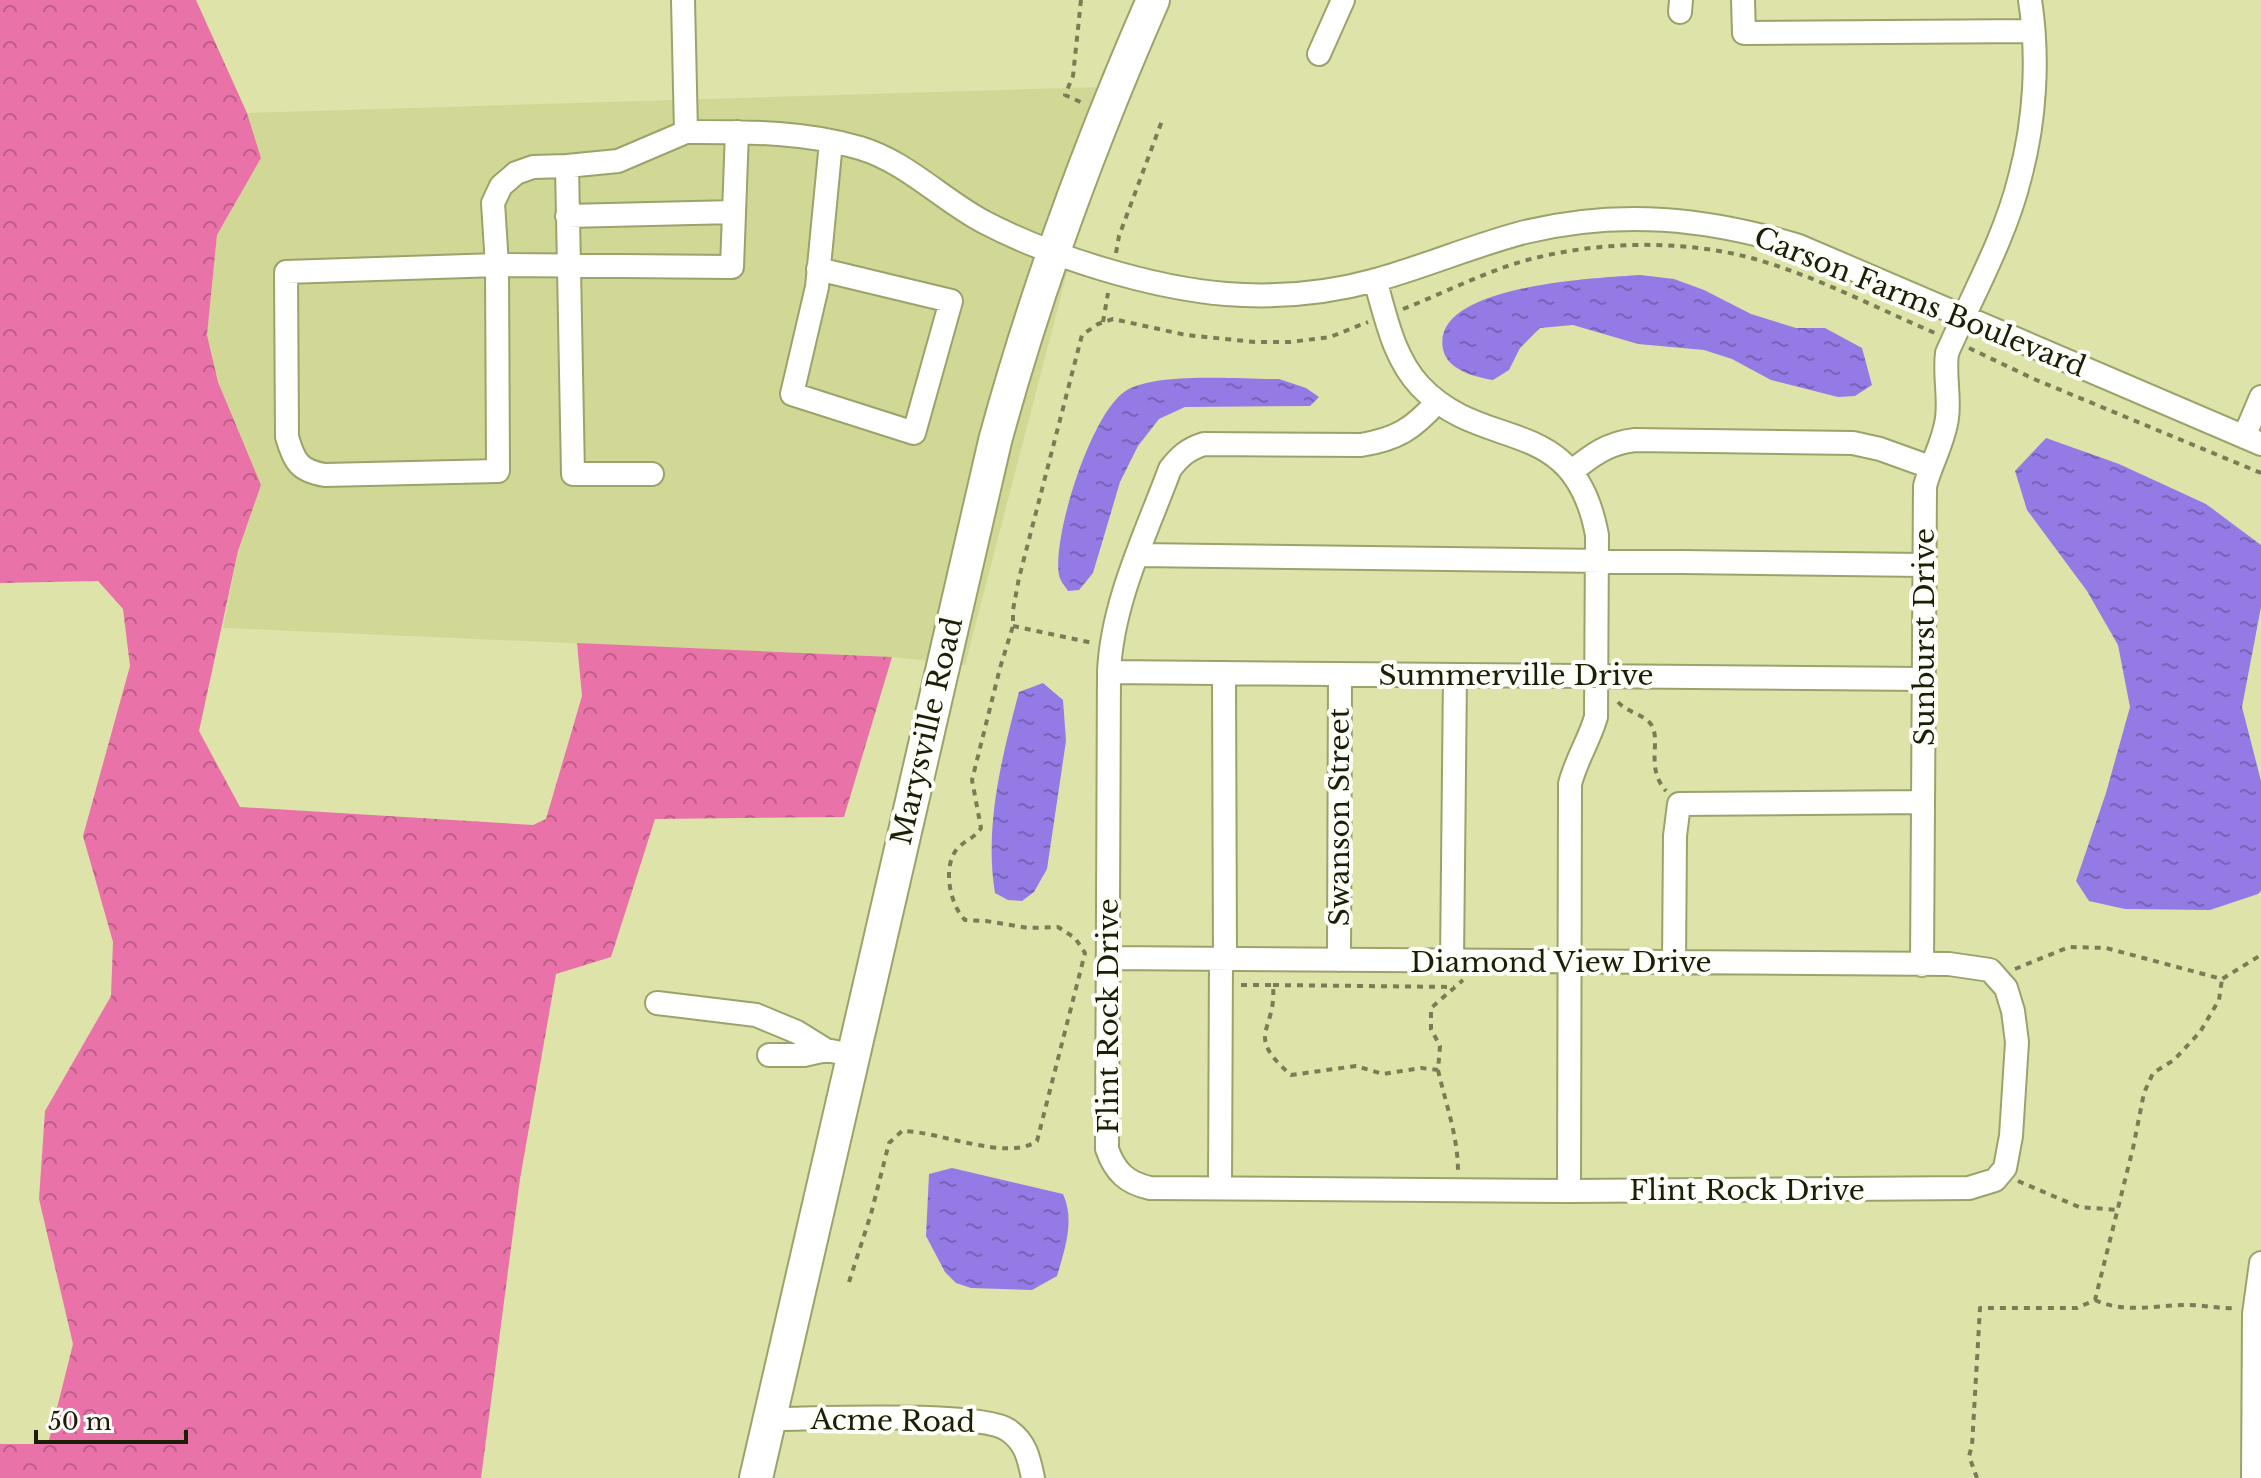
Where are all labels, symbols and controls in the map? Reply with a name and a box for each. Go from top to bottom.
street label: Carson Farms Boulevard [1749,219,2091,385]
street label: Sunburst Drive [1907,528,1942,746]
street label: Marysville Road [884,614,970,848]
street label: Summerville Drive [1378,658,1654,693]
street label: Swanson Street [1322,707,1357,926]
street label: Flint Rock Drive [1091,898,1126,1134]
street label: Diamond View Drive [1410,945,1712,980]
street label: Flint Rock Drive [1629,1173,1865,1208]
scale bar [36,1394,186,1444]
street label: Acme Road [809,1402,976,1440]
text: 50 m [48,1407,112,1436]

